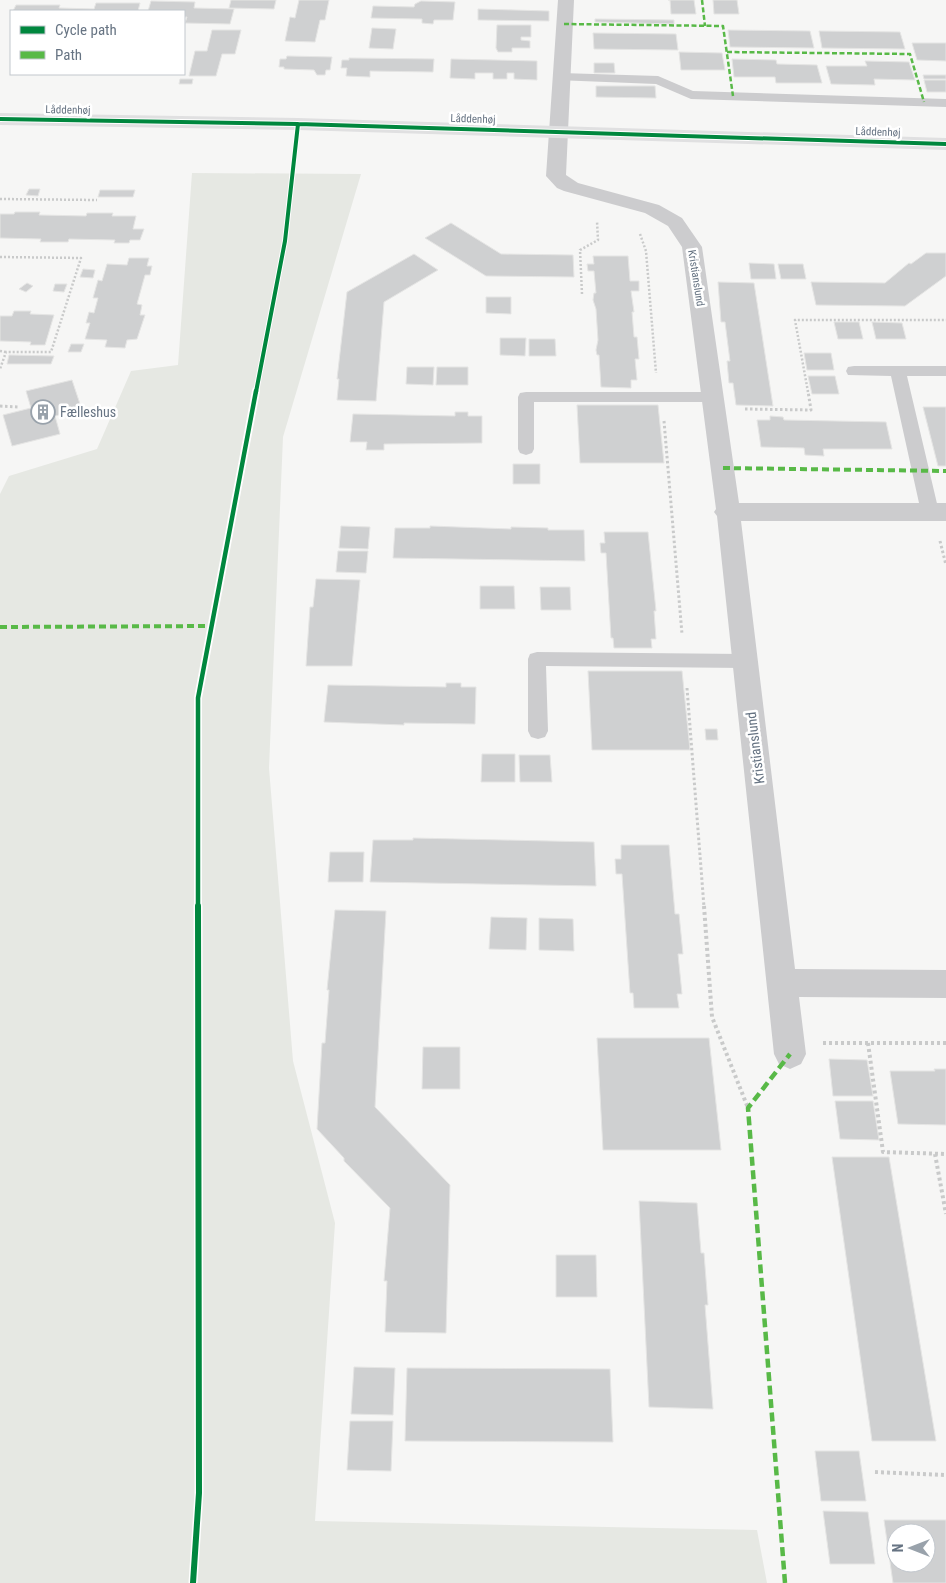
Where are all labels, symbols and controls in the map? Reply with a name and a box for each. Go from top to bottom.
legend [10,10,185,75]
text: Cycle path [55,21,117,39]
text: Path [55,46,82,64]
street label: Låddenhøj [45,103,91,117]
street label: Låddenhøj [450,112,496,126]
street label: Låddenhøj [855,125,901,139]
street label: Kristianslund [685,249,707,307]
building icon: Fælleshus [30,399,56,425]
place label: Fælleshus [60,404,116,420]
street label: Kristianslund [743,711,767,785]
north arrow [886,1523,936,1573]
text: N [890,1544,906,1552]

